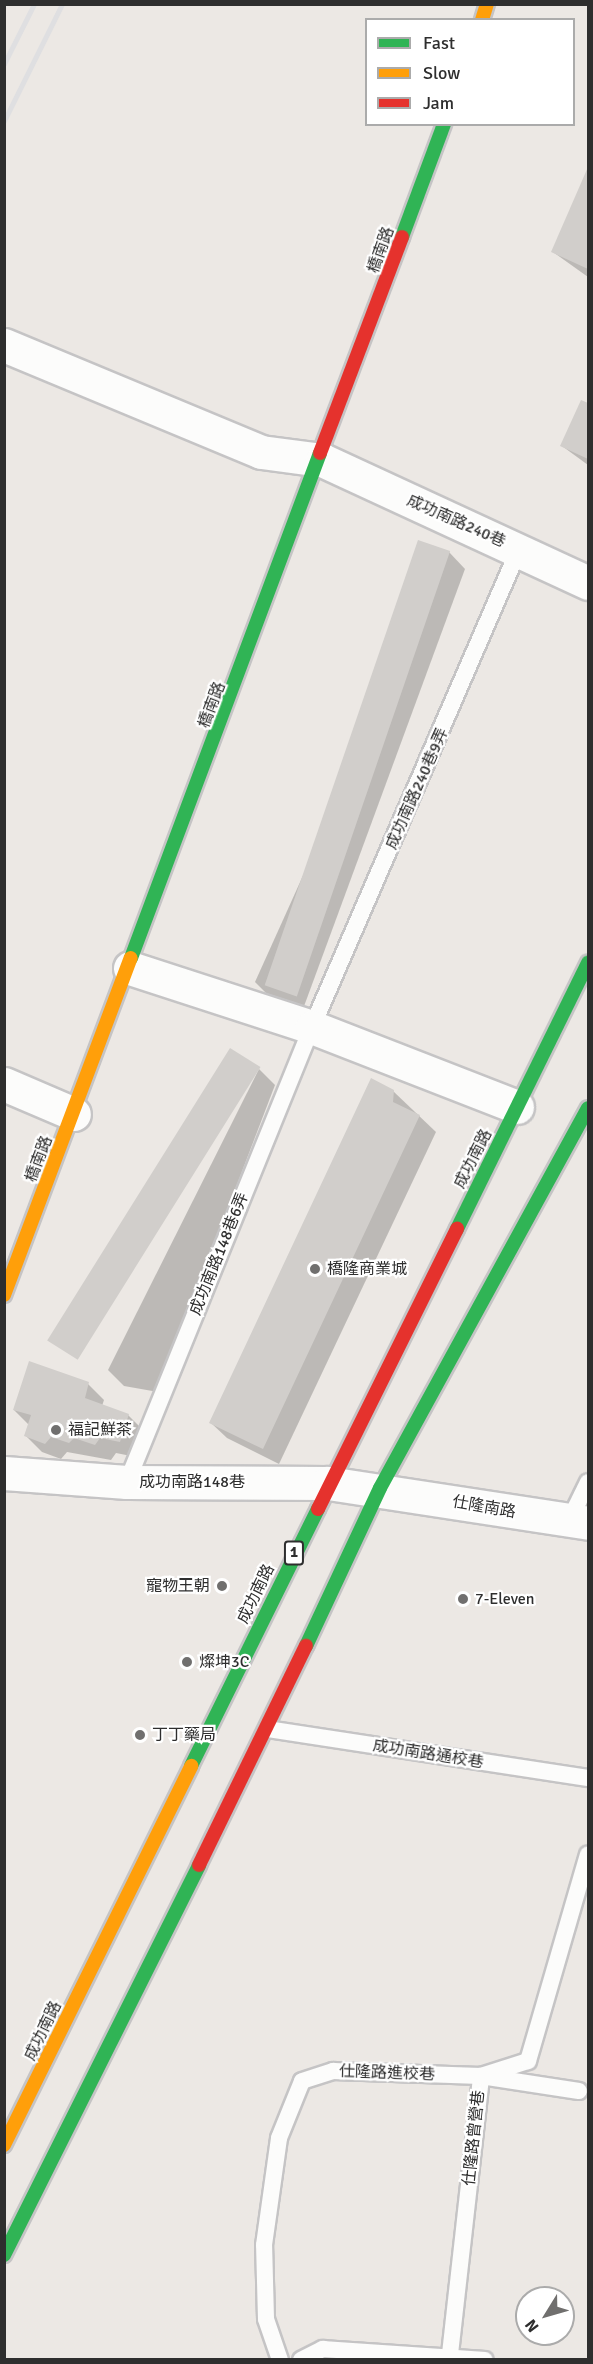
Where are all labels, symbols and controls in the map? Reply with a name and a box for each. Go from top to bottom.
legend [365,18,575,126]
text: Fast [423,32,455,54]
text: Slow [423,62,460,84]
text: Jam [423,92,454,114]
street label: 橋南路 [364,224,398,276]
street label: 成功南路240巷 [404,491,508,551]
street label: 橋南路 [194,679,230,731]
street label: 成功南路240巷9弄 [382,725,452,853]
street label: 成功南路 [450,1126,496,1192]
street label: 橋南路 [21,1133,57,1185]
street label: 成功南路148巷6弄 [186,1190,252,1318]
place label: 橋隆商業城 [327,1259,407,1279]
marker: 橋隆商業城 [308,1262,322,1276]
place label: 福記鮮茶 [68,1420,132,1440]
marker: 福記鮮茶 [49,1423,63,1437]
street label: 成功南路148巷 [139,1472,245,1492]
street label: 仕隆南路 [451,1492,517,1522]
road number: 1 [284,1541,304,1565]
street label: 成功南路 [233,1561,279,1627]
place label: 寵物王朝 [146,1576,210,1596]
marker: 寵物王朝 [215,1579,229,1593]
place label: 7-Eleven [475,1589,534,1609]
marker: 7-Eleven [456,1592,470,1606]
place label: 燦坤3C [199,1652,249,1672]
marker: 燦坤3C [180,1655,194,1669]
place label: 丁丁藥局 [152,1725,216,1745]
marker: 丁丁藥局 [133,1728,147,1742]
street label: 成功南路通校巷 [371,1736,485,1772]
street label: 成功南路 [20,1998,66,2064]
street label: 仕隆路進校巷 [339,2062,435,2084]
street label: 仕隆路曾營巷 [459,2089,489,2187]
north arrow [515,2286,575,2346]
text: N [521,2315,544,2336]

